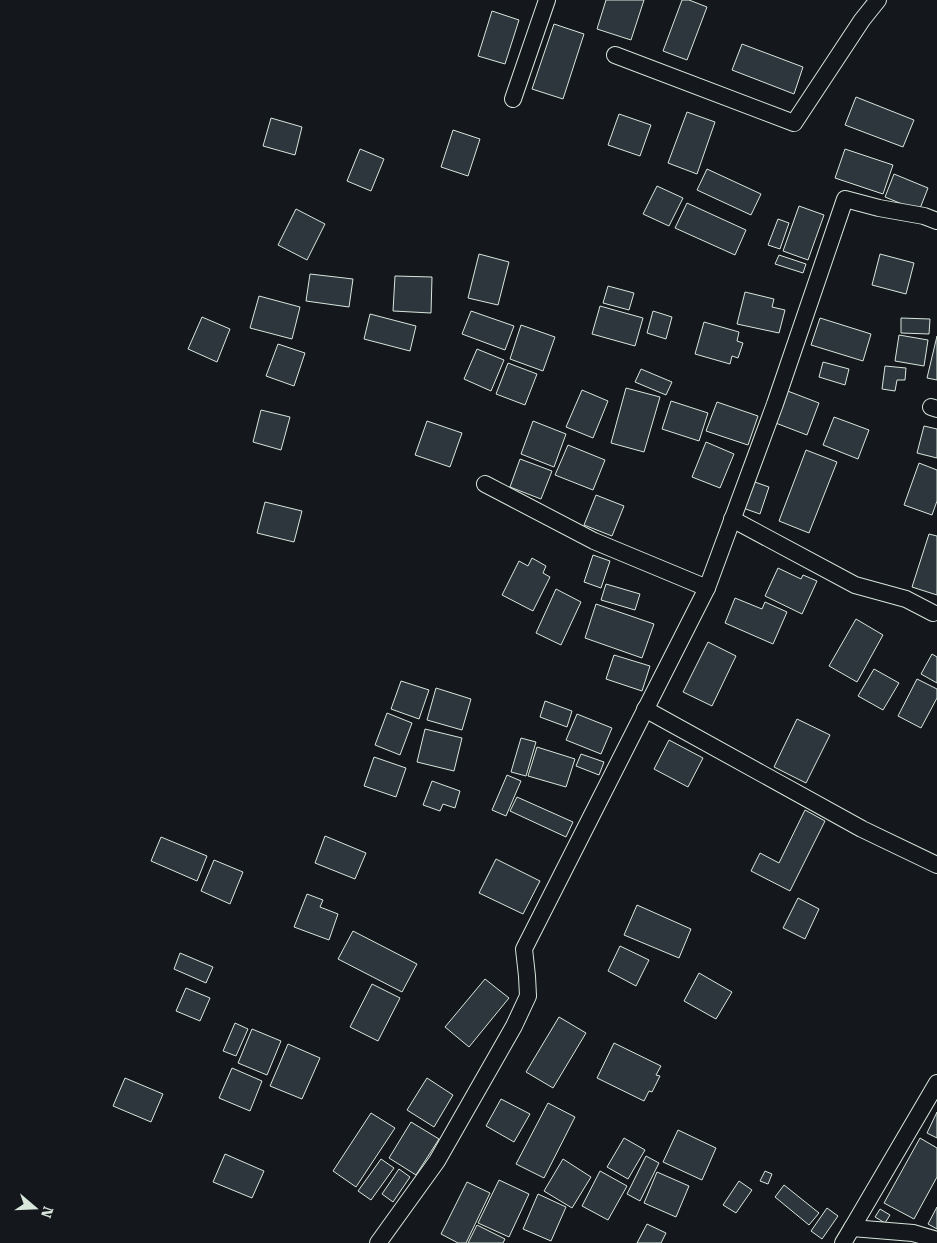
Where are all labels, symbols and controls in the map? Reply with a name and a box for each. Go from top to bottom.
north arrow [10,1183,60,1233]
text: N [38,1205,57,1220]

